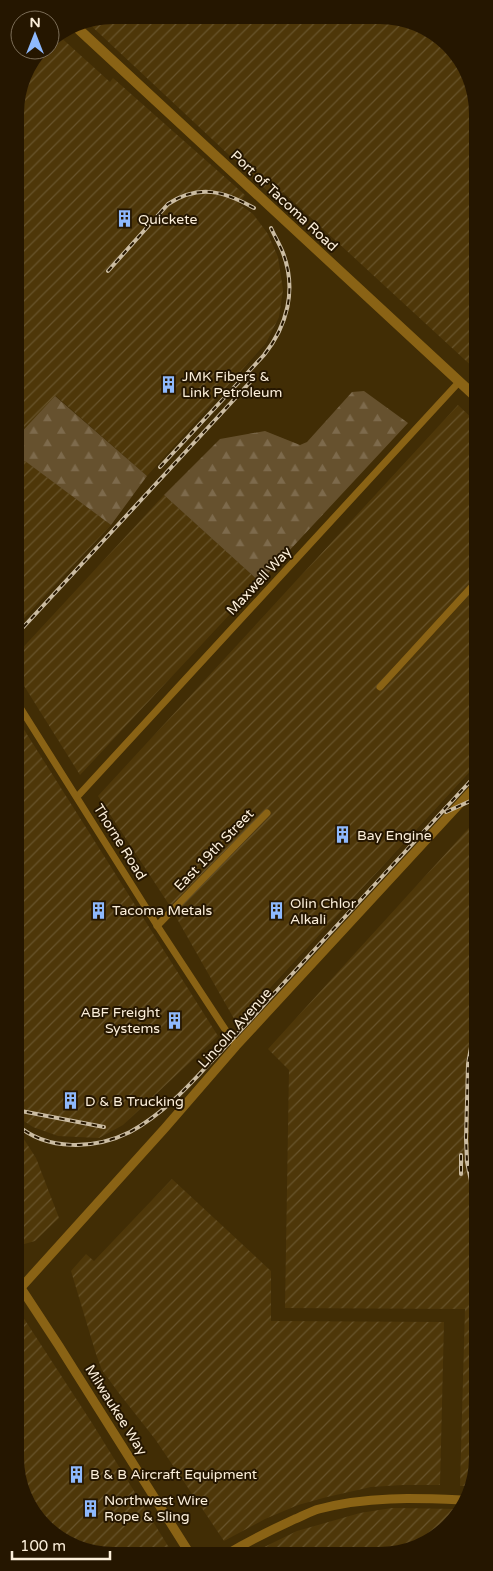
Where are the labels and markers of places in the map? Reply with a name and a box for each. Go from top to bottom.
building icon: Quickete [114,209,134,229]
place label: Quickete [138,211,197,228]
place label: JMK Fibers & Link Petroleum [182,368,282,401]
building icon: JMK Fibers & Link Petroleum [158,374,178,394]
building icon: Bay Engine [333,825,353,845]
place label: Bay Engine [357,827,432,844]
place label: Olin Chlor Alkali [290,895,357,928]
building icon: Tacoma Metals [88,900,108,920]
building icon: Olin Chlor Alkali [266,901,286,921]
place label: Tacoma Metals [112,902,213,919]
place label: ABF Freight Systems [80,1004,161,1037]
building icon: ABF Freight Systems [164,1010,184,1030]
building icon: D & B Trucking [61,1091,81,1111]
place label: D & B Trucking [85,1093,184,1110]
building icon: B & B Aircraft Equipment [66,1464,86,1484]
place label: B & B Aircraft Equipment [90,1466,258,1483]
place label: Northwest Wire Rope & Sling [104,1492,208,1525]
building icon: Northwest Wire Rope & Sling [80,1498,100,1518]

